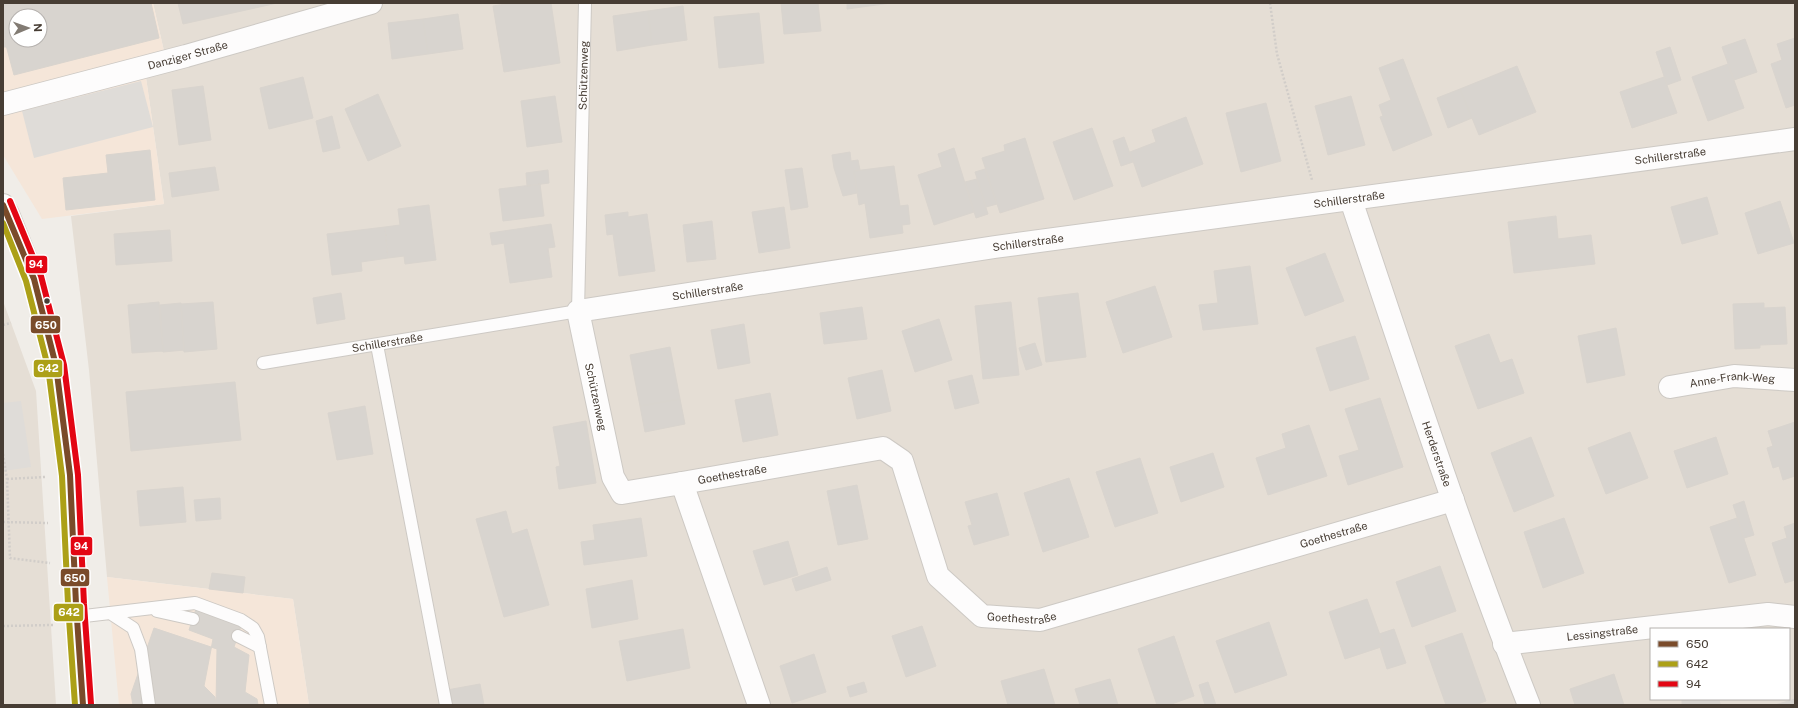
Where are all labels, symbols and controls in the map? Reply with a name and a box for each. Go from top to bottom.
north arrow [8,8,48,48]
text: N [32,23,44,32]
street label: Danziger Straße [146,38,229,72]
street label: Schützenweg [577,40,590,110]
street label: Schillerstraße [1634,145,1707,167]
street label: Schillerstraße [1313,188,1385,210]
street label: Schillerstraße [992,232,1064,253]
line badge: 94 [25,255,48,274]
text: 94 [29,258,43,270]
street label: Schillerstraße [671,280,744,302]
unlabelled marker [42,296,52,306]
line badge: 650 [30,315,61,334]
text: 650 [35,319,57,331]
street label: Schillerstraße [351,331,424,354]
line badge: 642 [33,359,63,378]
text: 642 [37,362,59,374]
street label: Schützenweg [583,362,609,432]
street label: Anne-Frank-Weg [1689,370,1776,390]
street label: Herderstraße [1420,420,1454,488]
street label: Goethestraße [697,462,768,486]
street label: Goethestraße [1299,519,1369,550]
line badge: 94 [70,536,93,556]
text: 94 [74,540,88,552]
line badge: 650 [60,568,90,587]
text: 650 [64,572,86,584]
line badge: 642 [53,603,84,622]
text: 642 [58,606,80,618]
street label: Goethestraße [987,610,1058,626]
street label: Lessingstraße [1566,623,1639,643]
legend [1650,628,1790,700]
text: 650 [1686,637,1709,651]
text: 642 [1686,657,1708,671]
text: 94 [1686,677,1701,691]

